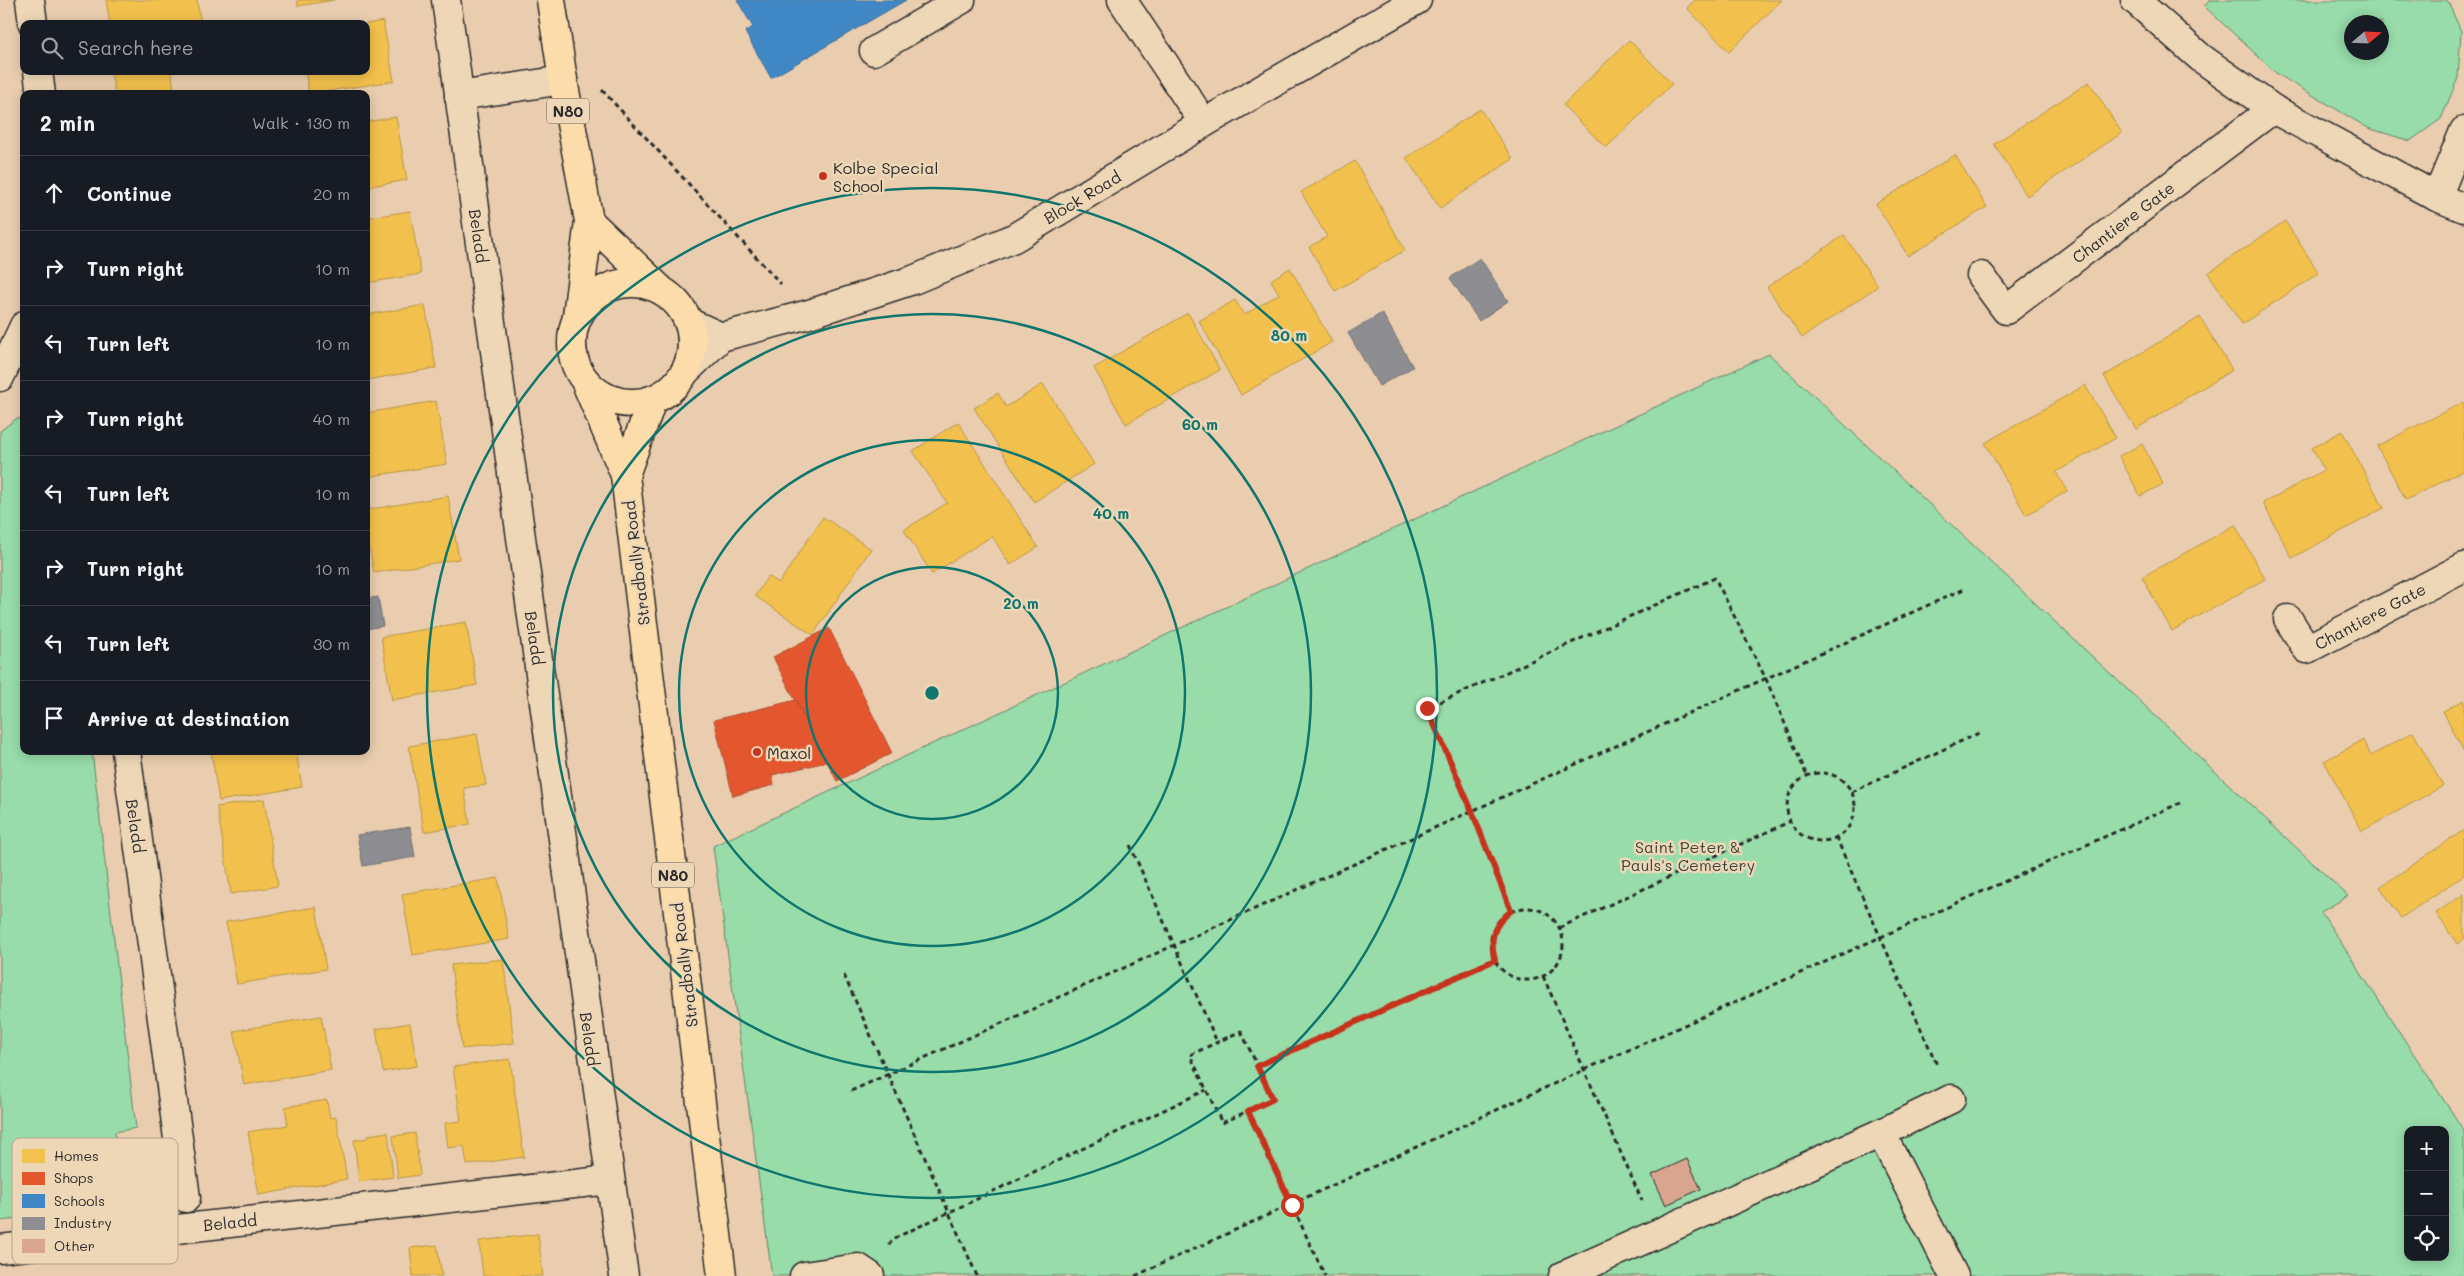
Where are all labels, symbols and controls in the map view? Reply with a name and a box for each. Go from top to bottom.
north arrow [2344,15,2389,60]
search box [20,20,370,75]
icon: search [38,34,66,62]
text: Search here [78,35,194,60]
road number: N80 [547,98,589,124]
text: 2 min [40,109,95,136]
text: Walk · 130 m [252,112,350,133]
place label: Kolbe Special School [833,157,939,196]
street label: Block Road [1040,166,1124,228]
marker: Kolbe Special School [817,170,829,182]
street label: Chantiere Gate [2068,177,2178,267]
icon: ahead [40,179,68,207]
text: Continue [87,181,172,206]
text: 20 m [313,183,350,204]
street label: Beladd [465,208,493,264]
icon: right [40,254,68,282]
text: Turn right [87,256,184,281]
text: 10 m [315,258,350,279]
text: 80 m [1271,325,1307,345]
icon: left [40,329,68,357]
text: Turn left [87,331,170,356]
text: 10 m [315,333,350,354]
icon: right [40,404,68,432]
text: Turn right [87,406,184,431]
text: 40 m [313,408,350,429]
text: 60 m [1182,414,1218,434]
icon: left [40,479,68,507]
text: Turn left [87,481,170,506]
text: 10 m [315,483,350,504]
street label: Stradbally Road [618,499,654,627]
text: 40 m [1093,503,1129,523]
icon: right [40,554,68,582]
text: Turn right [87,556,184,581]
text: 10 m [315,558,350,579]
street label: Chantiere Gate [2311,578,2429,654]
text: 20 m [1003,593,1039,613]
street label: Beladd [521,610,549,666]
icon: left [40,629,68,657]
text: Turn left [87,631,170,656]
text: 30 m [313,633,350,654]
centre of rings [923,684,941,702]
route end [1416,697,1439,720]
icon: arrive [40,704,68,732]
text: Arrive at destination [87,706,290,731]
place label: Maxol [767,742,811,763]
marker: Maxol [751,746,763,758]
street label: Beladd [122,798,150,854]
park label: Saint Peter & Pauls's Cemetery [1621,836,1755,875]
road number: N80 [652,862,694,888]
street label: Stradbally Road [666,901,702,1029]
street label: Beladd [576,1011,604,1067]
map controls [2404,1126,2449,1261]
button: + [2404,1126,2449,1171]
legend [12,1138,178,1264]
text: Homes [54,1146,99,1165]
text: Shops [54,1168,94,1187]
button: − [2404,1171,2449,1216]
text: Schools [54,1191,105,1210]
route start [1281,1194,1304,1217]
street label: Beladd [202,1209,258,1235]
text: Industry [54,1213,112,1232]
button: locate [2404,1216,2449,1261]
text: Other [54,1236,95,1255]

